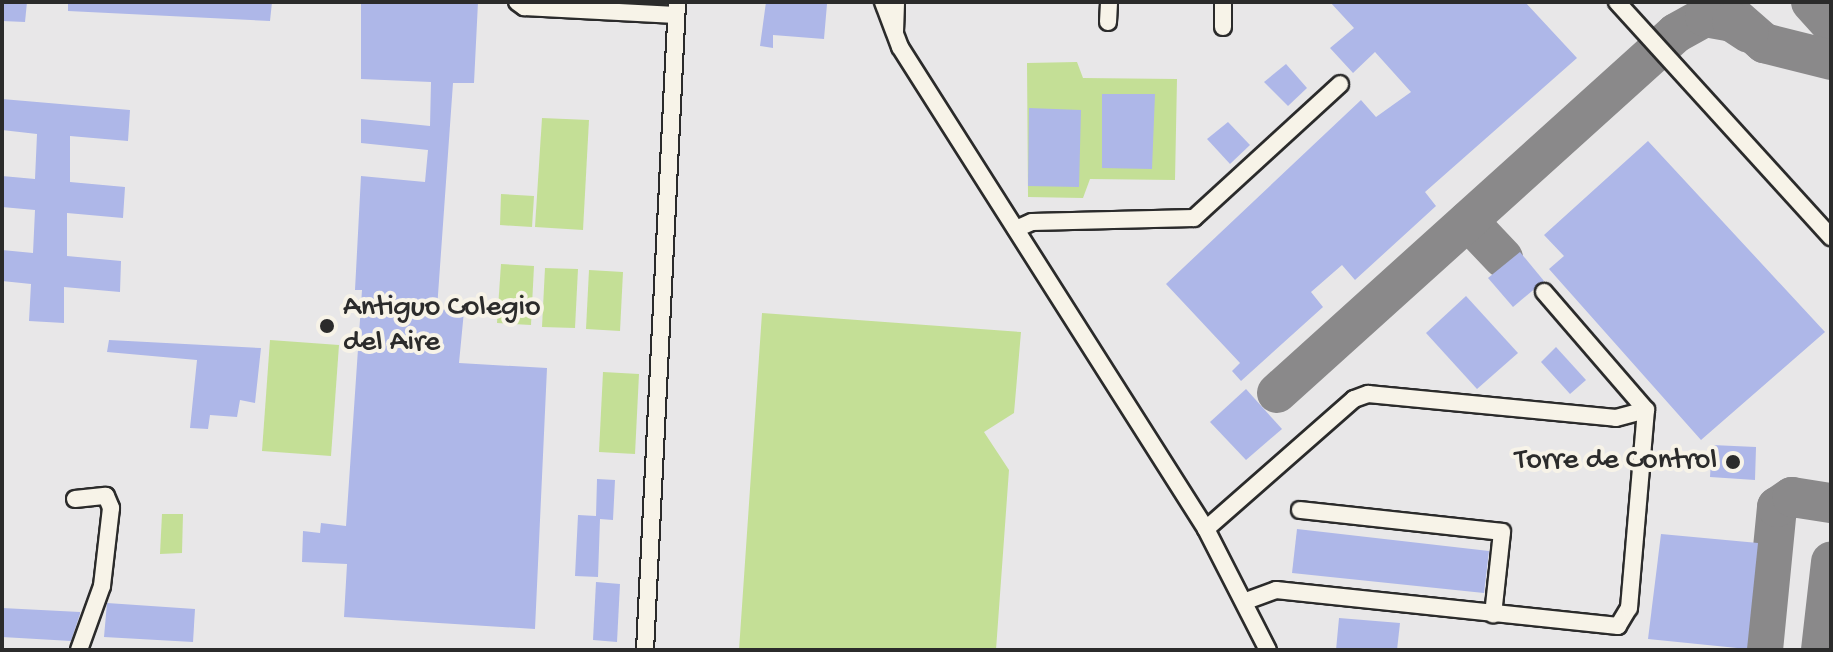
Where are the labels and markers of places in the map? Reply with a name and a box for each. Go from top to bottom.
place label: Antiguo Colegio del Aire [343,291,541,362]
marker: Antiguo Colegio del Aire [318,317,336,335]
place label: Torre de Control [1515,444,1717,480]
marker: Torre de Control [1724,453,1742,471]

